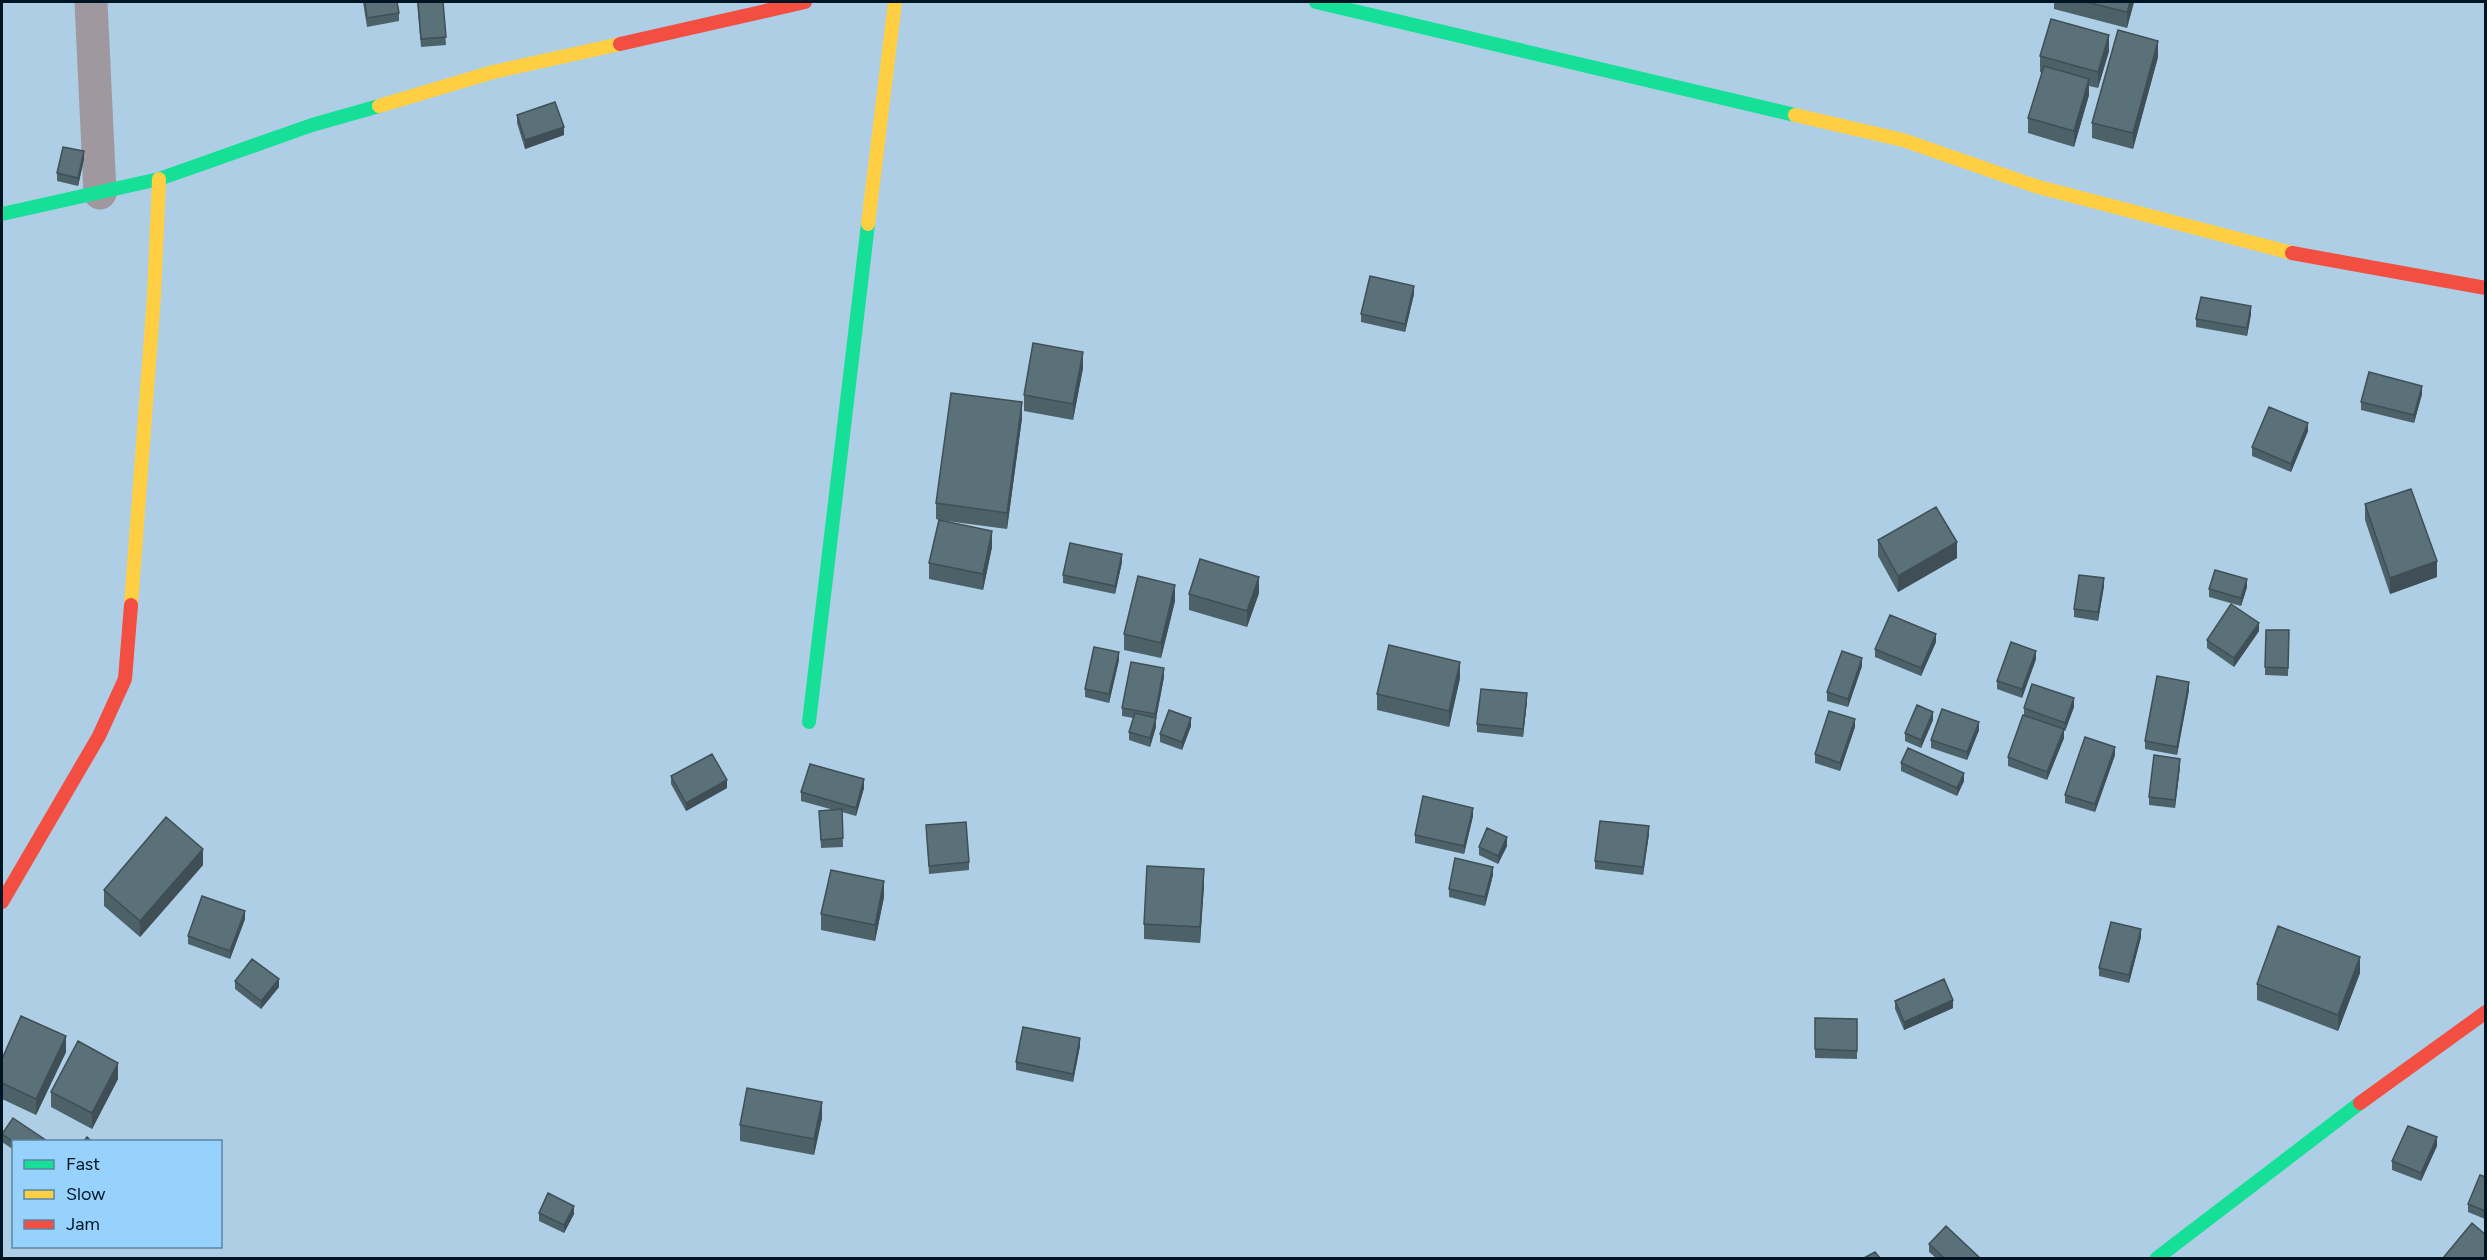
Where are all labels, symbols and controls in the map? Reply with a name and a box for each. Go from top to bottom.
legend [12,1140,222,1248]
text: Fast [66,1153,100,1175]
text: Slow [66,1183,105,1205]
text: Jam [66,1213,100,1235]

